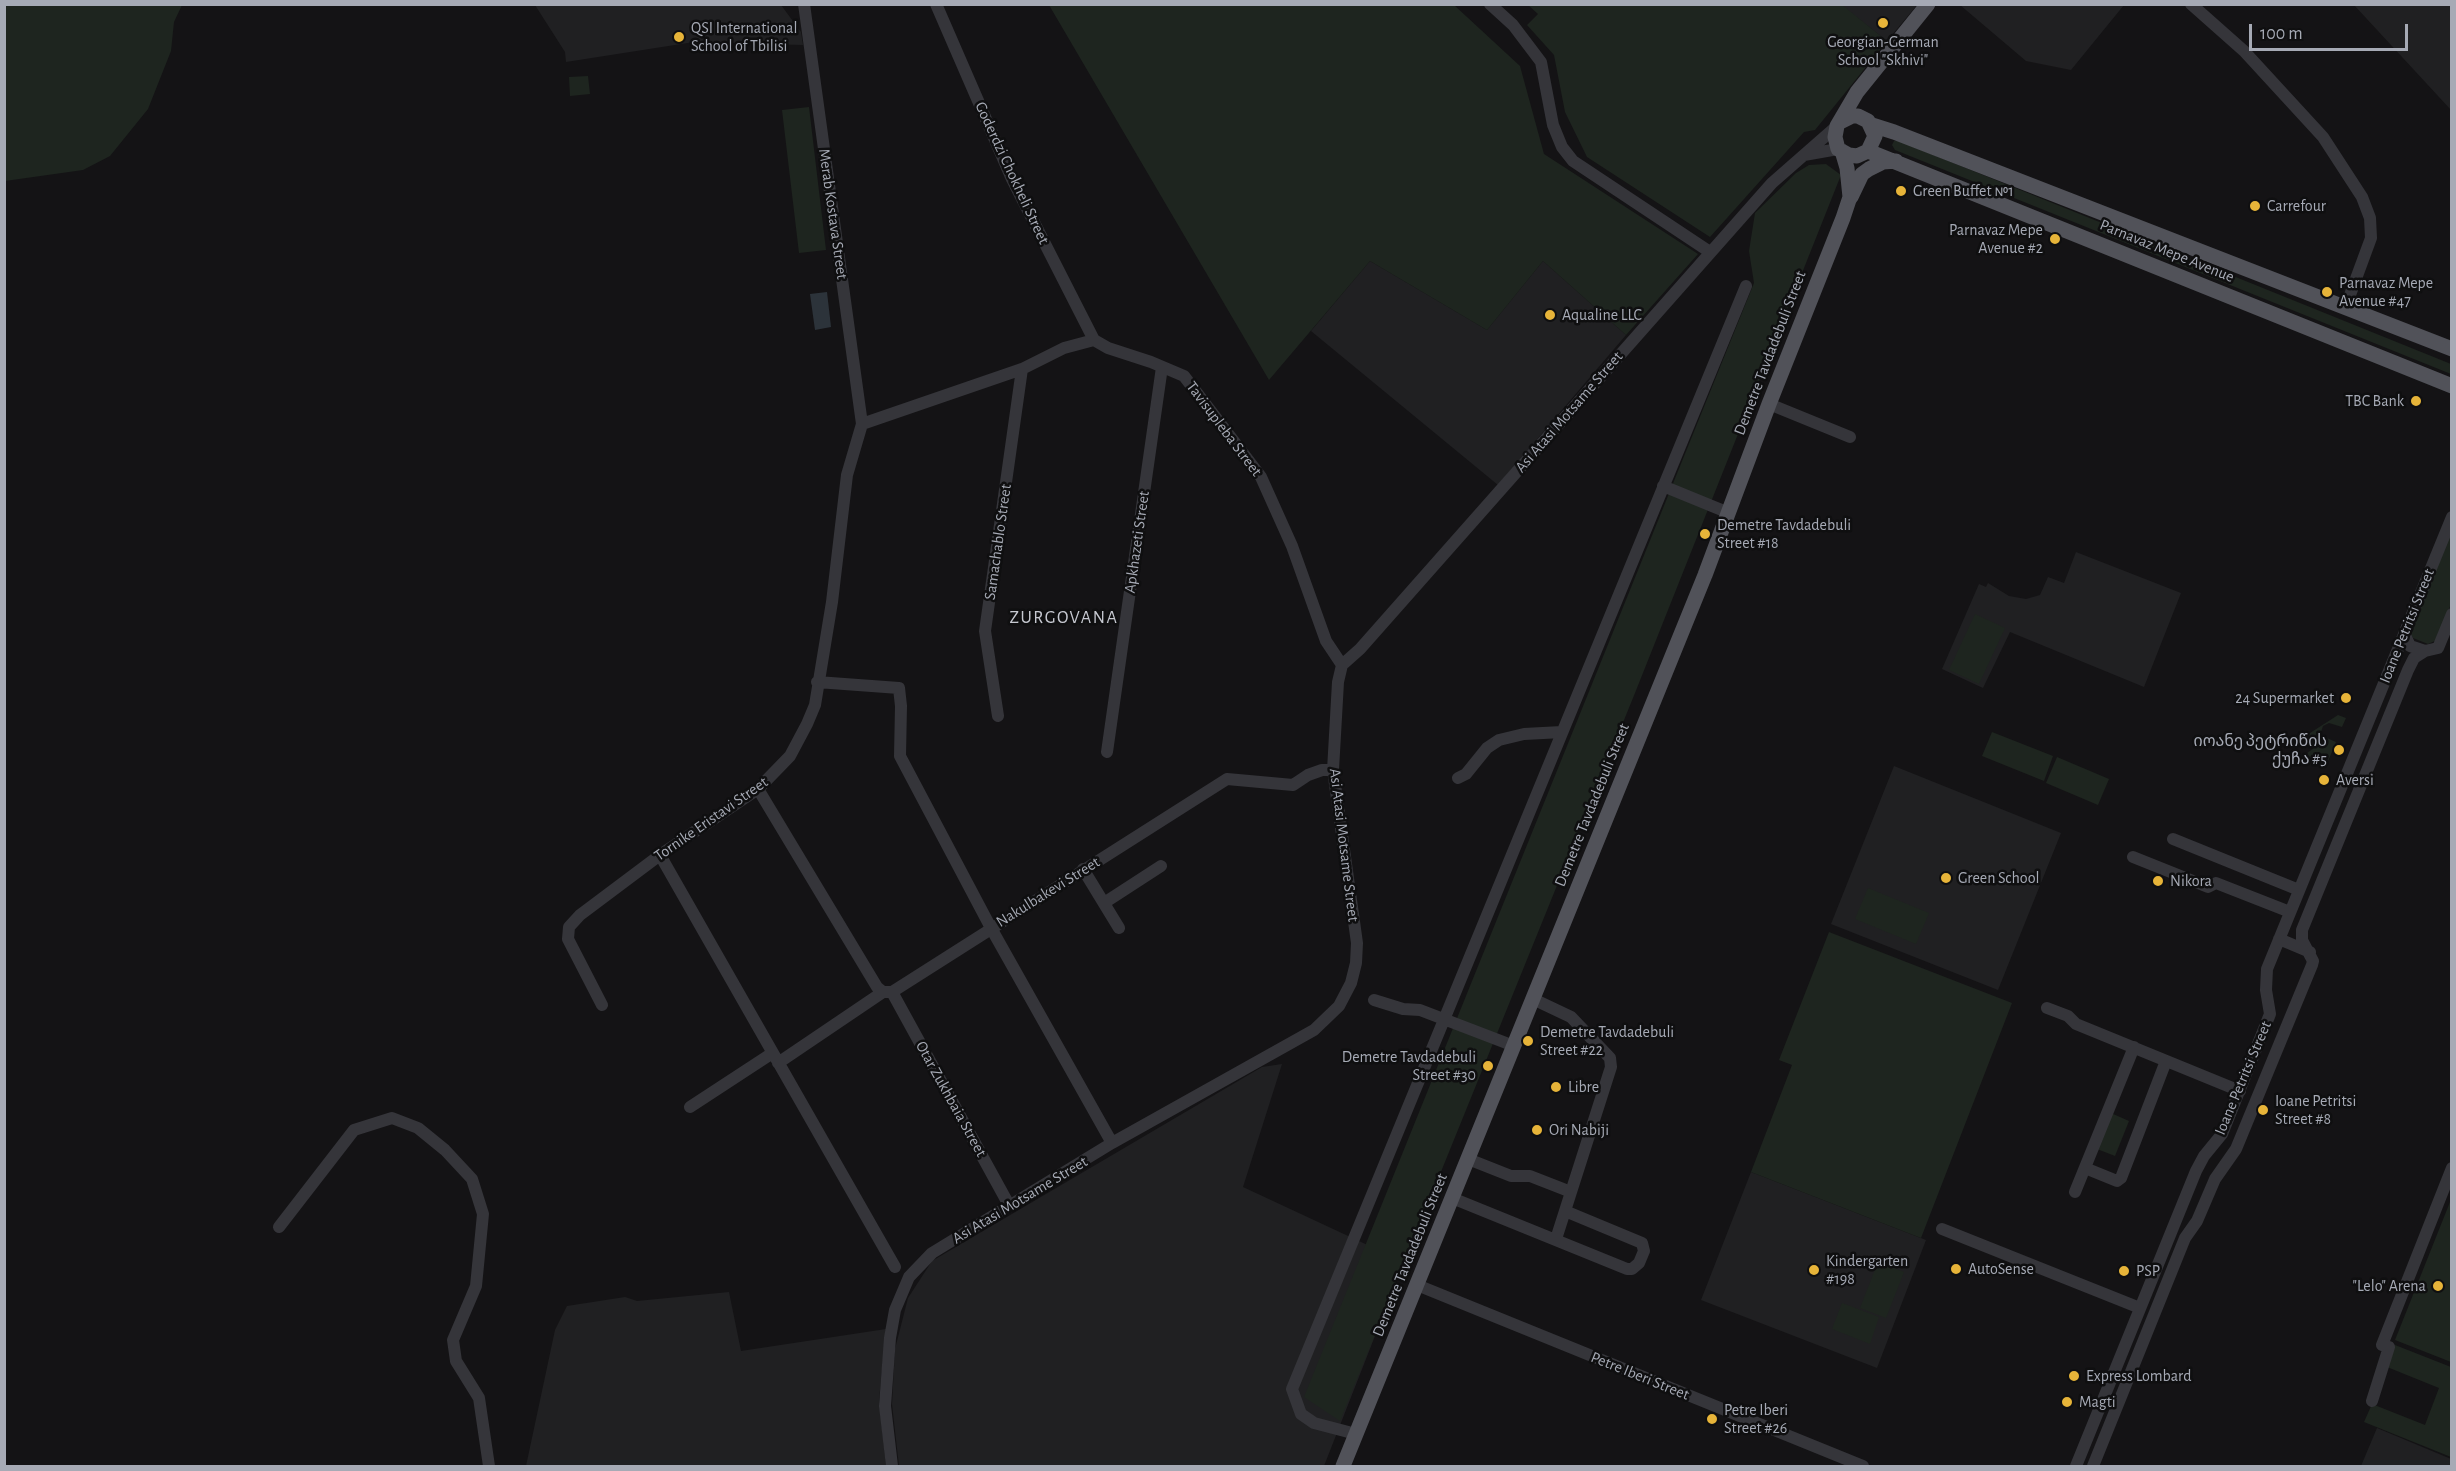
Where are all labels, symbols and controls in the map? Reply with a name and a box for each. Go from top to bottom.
scale bar [2252,12,2411,50]
marker: Georgian-German School "Skhivi" [1876,16,1890,30]
place label: QSI International School of Tbilisi [691,18,797,56]
text: 100 m [2260,25,2303,43]
marker: QSI International School of Tbilisi [672,30,686,44]
place label: Georgian-German School "Skhivi" [1827,32,1939,70]
street label: Goderdzi Chokheli Street [971,99,1053,247]
street label: Merab Kostava Street [814,148,852,280]
place label: Green Buffet №1 [1913,181,2014,201]
marker: Green Buffet №1 [1894,184,1908,198]
place label: Carrefour [2267,196,2326,216]
marker: Carrefour [2248,199,2262,213]
street label: Parnavaz Mepe Avenue [2097,215,2237,287]
place label: Parnavaz Mepe Avenue #2 [1949,220,2043,258]
marker: Parnavaz Mepe Avenue #2 [2048,232,2062,246]
street label: Demetre Tavdadebuli Street [1730,268,1810,438]
place label: Parnavaz Mepe Avenue #47 [2339,273,2433,311]
marker: Parnavaz Mepe Avenue #47 [2320,285,2334,299]
place label: Aqualine LLC [1562,305,1642,325]
marker: Aqualine LLC [1543,308,1557,322]
street label: Asi Atasi Motsame Street [1511,347,1627,477]
street label: Tavisupleba Street [1182,378,1266,480]
place label: TBC Bank [2345,391,2404,411]
marker: TBC Bank [2409,394,2423,408]
street label: Samachablo Street [980,483,1016,601]
street label: Apkhazeti Street [1120,490,1154,594]
place label: Demetre Tavdadebuli Street #18 [1717,515,1851,553]
marker: Demetre Tavdadebuli Street #18 [1698,527,1712,541]
street label: Ioane Petritsi Street [2375,566,2439,686]
district label: ZURGOVANA [1010,607,1118,629]
place label: 24 Supermarket [2235,688,2334,708]
marker: 24 Supermarket [2339,691,2353,705]
street label: Demetre Tavdadebuli Street [1550,721,1634,889]
place label: იოანე პეტრიწის ქუჩა #5 [2193,731,2327,769]
marker: იოანე პეტრიწის ქუჩა #5 [2332,743,2346,757]
street label: Asi Atasi Motsame Street [1325,767,1363,923]
place label: Aversi [2336,770,2374,790]
street label: Tornike Eristavi Street [650,773,772,865]
marker: Aversi [2317,773,2331,787]
street label: Nakulbakevi Street [993,852,1103,932]
place label: Green School [1958,868,2039,888]
marker: Green School [1939,871,1953,885]
place label: Nikora [2170,871,2212,891]
marker: Nikora [2151,874,2165,888]
street label: Ioane Petritsi Street [2210,1018,2276,1138]
place label: Demetre Tavdadebuli Street #22 [1540,1022,1674,1060]
marker: Demetre Tavdadebuli Street #22 [1521,1034,1535,1048]
street label: Otar Zukhbaia Street [911,1038,991,1160]
place label: Demetre Tavdadebuli Street #30 [1342,1047,1476,1085]
marker: Demetre Tavdadebuli Street #30 [1481,1059,1495,1073]
place label: Libre [1568,1077,1599,1097]
marker: Libre [1549,1080,1563,1094]
place label: Ioane Petritsi Street #8 [2275,1091,2356,1129]
marker: Ioane Petritsi Street #8 [2256,1103,2270,1117]
place label: Ori Nabiji [1549,1120,1609,1140]
marker: Ori Nabiji [1530,1123,1544,1137]
street label: Asi Atasi Motsame Street [949,1152,1091,1248]
street label: Demetre Tavdadebuli Street [1368,1171,1452,1339]
place label: Kindergarten #198 [1826,1251,1908,1289]
place label: AutoSense [1968,1259,2034,1279]
place label: PSP [2136,1261,2160,1281]
marker: AutoSense [1949,1262,1963,1276]
marker: Kindergarten #198 [1807,1263,1821,1277]
marker: PSP [2117,1264,2131,1278]
place label: "Lelo" Arena [2352,1276,2426,1296]
marker: "Lelo" Arena [2431,1279,2445,1293]
street label: Petre Iberi Street [1588,1348,1692,1404]
place label: Express Lombard [2086,1366,2191,1386]
marker: Express Lombard [2067,1369,2081,1383]
place label: Magti [2079,1392,2116,1412]
marker: Magti [2060,1395,2074,1409]
place label: Petre Iberi Street #26 [1724,1400,1788,1438]
marker: Petre Iberi Street #26 [1705,1412,1719,1426]

